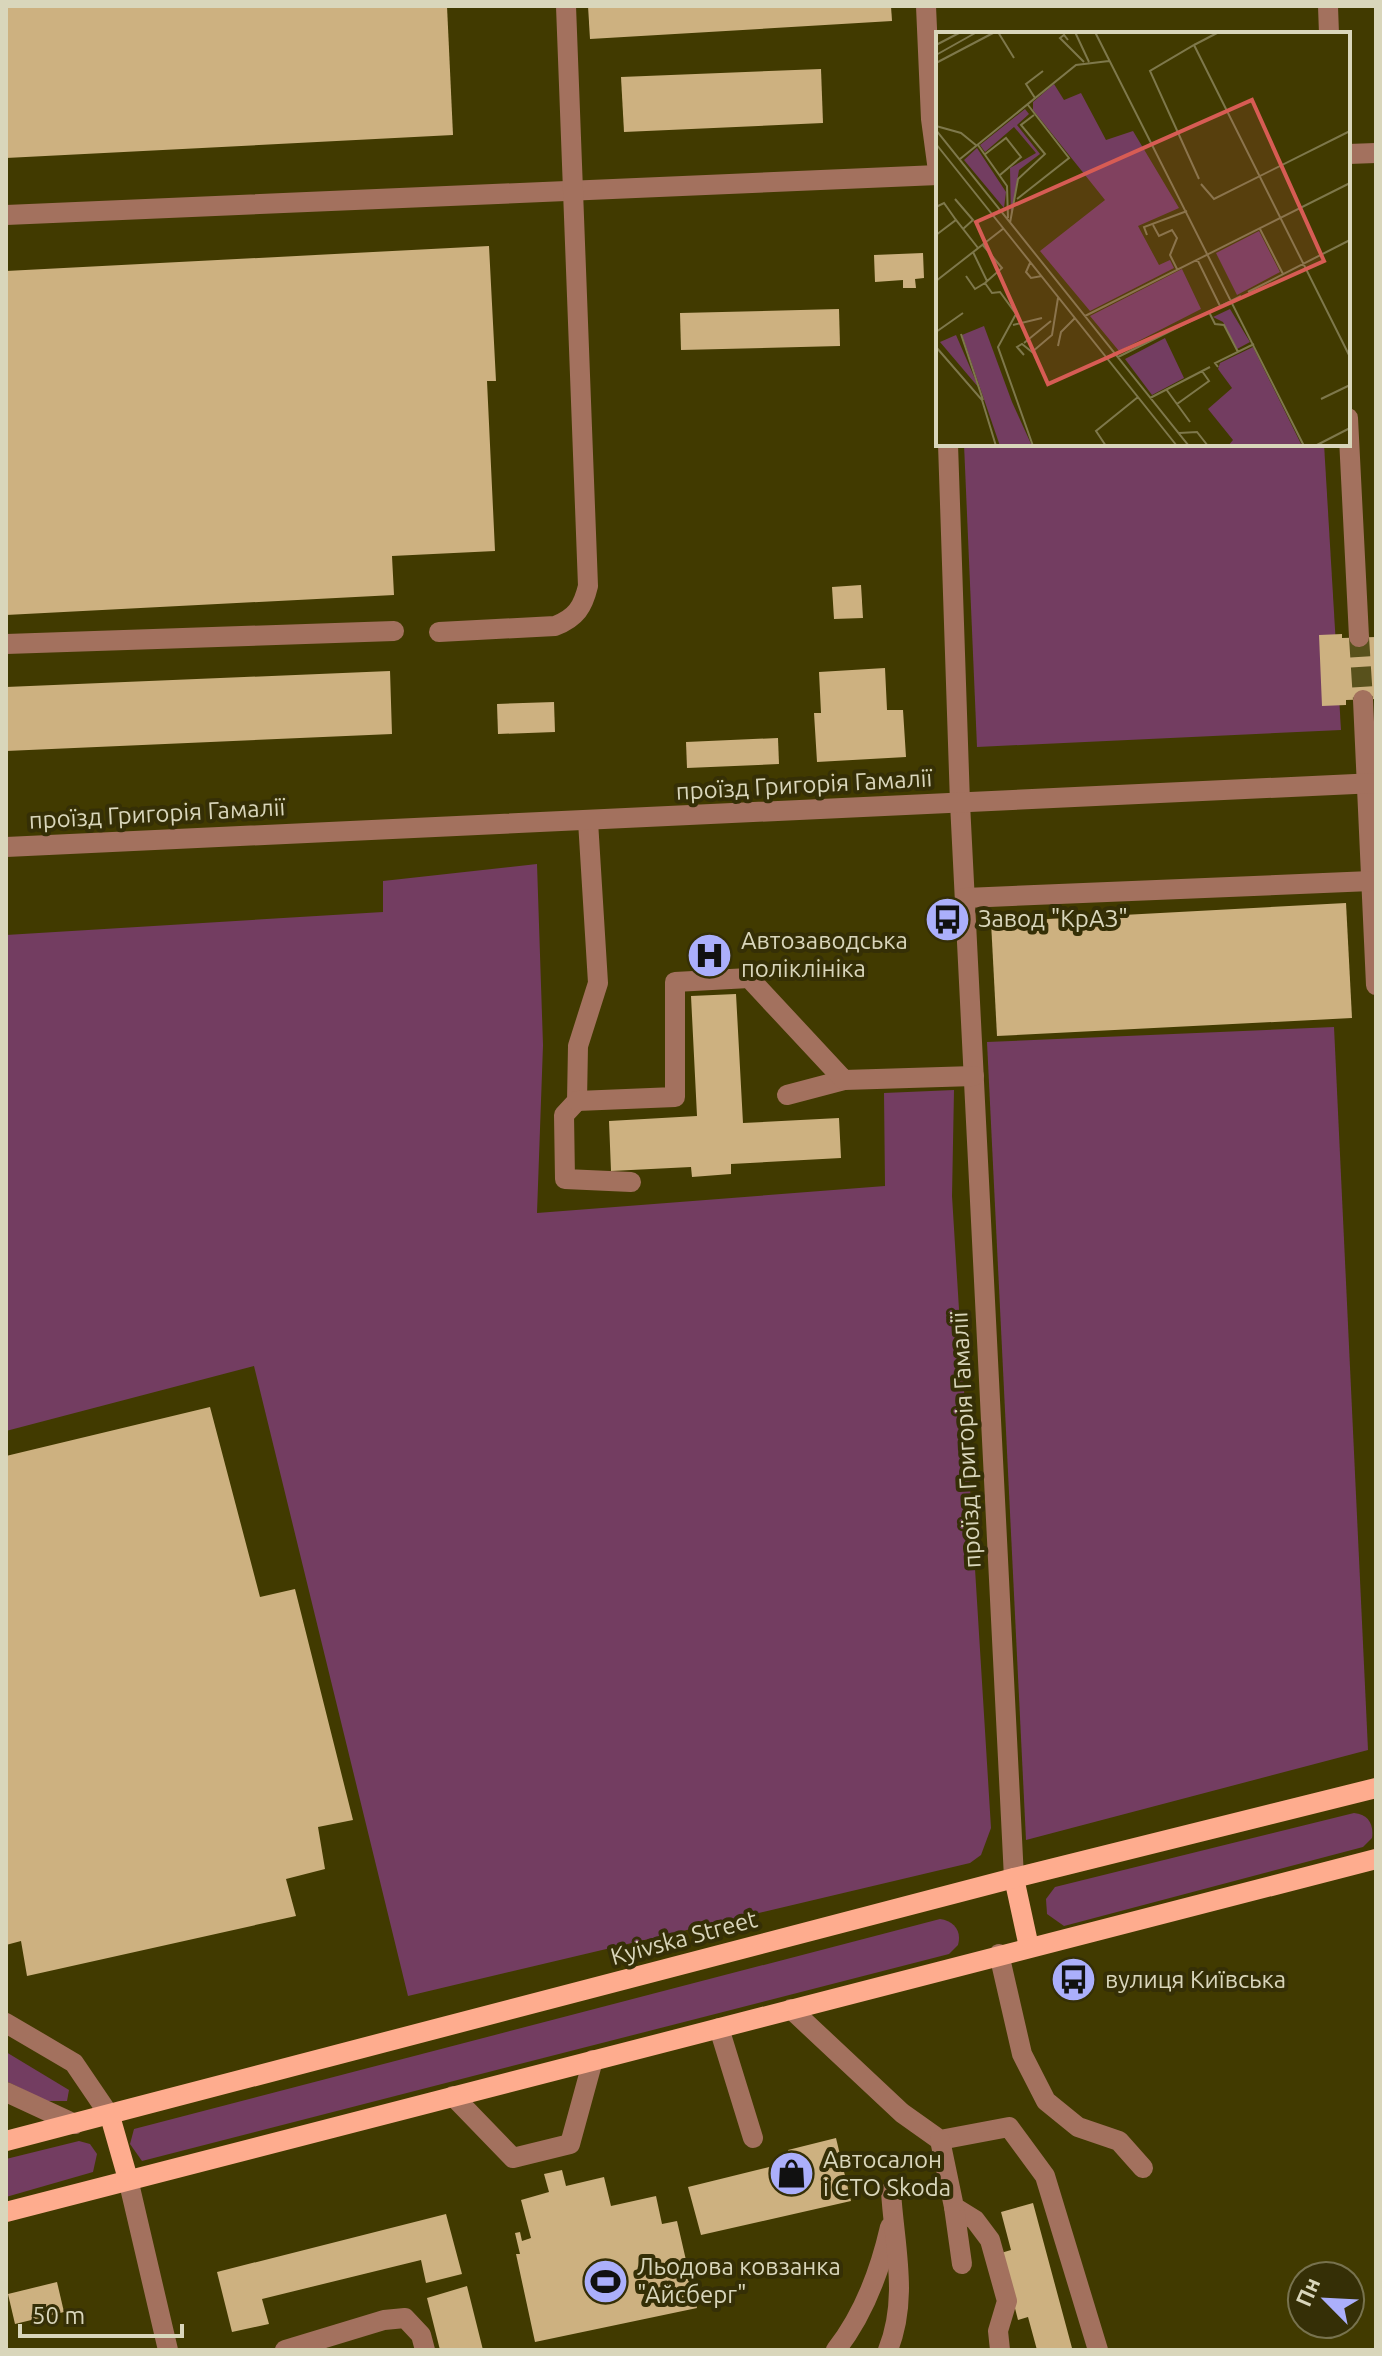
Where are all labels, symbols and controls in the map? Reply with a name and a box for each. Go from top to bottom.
inset map [936,32,1350,446]
street label: проїзд Григорія Гамалії [675,764,934,805]
street label: проїзд Григорія Гамалії [28,793,287,834]
bus stop icon: Завод "КрАЗ" [923,895,971,943]
place label: Завод "КрАЗ" [978,905,1128,932]
place label: Автозаводська поліклініка [741,927,908,982]
hospital icon: Автозаводська поліклініка [686,931,734,979]
street label: проїзд Григорія Гамалії [945,1310,986,1569]
street label: Kyivska Street [607,1905,761,1970]
bus stop icon: вулиця Київська [1050,1956,1098,2004]
place label: вулиця Київська [1105,1966,1286,1993]
place label: Автосалон і СТО Skoda [823,2146,951,2201]
shop icon: Автосалон і СТО Skoda [768,2150,816,2198]
place label: Льодова ковзанка "Айсберг" [637,2253,841,2308]
sports icon: Льодова ковзанка "Айсберг" [582,2257,630,2305]
north arrow [1286,2260,1366,2340]
text: Пн [1290,2273,1325,2310]
scale bar [20,2288,182,2338]
text: 50 m [32,2302,85,2329]

